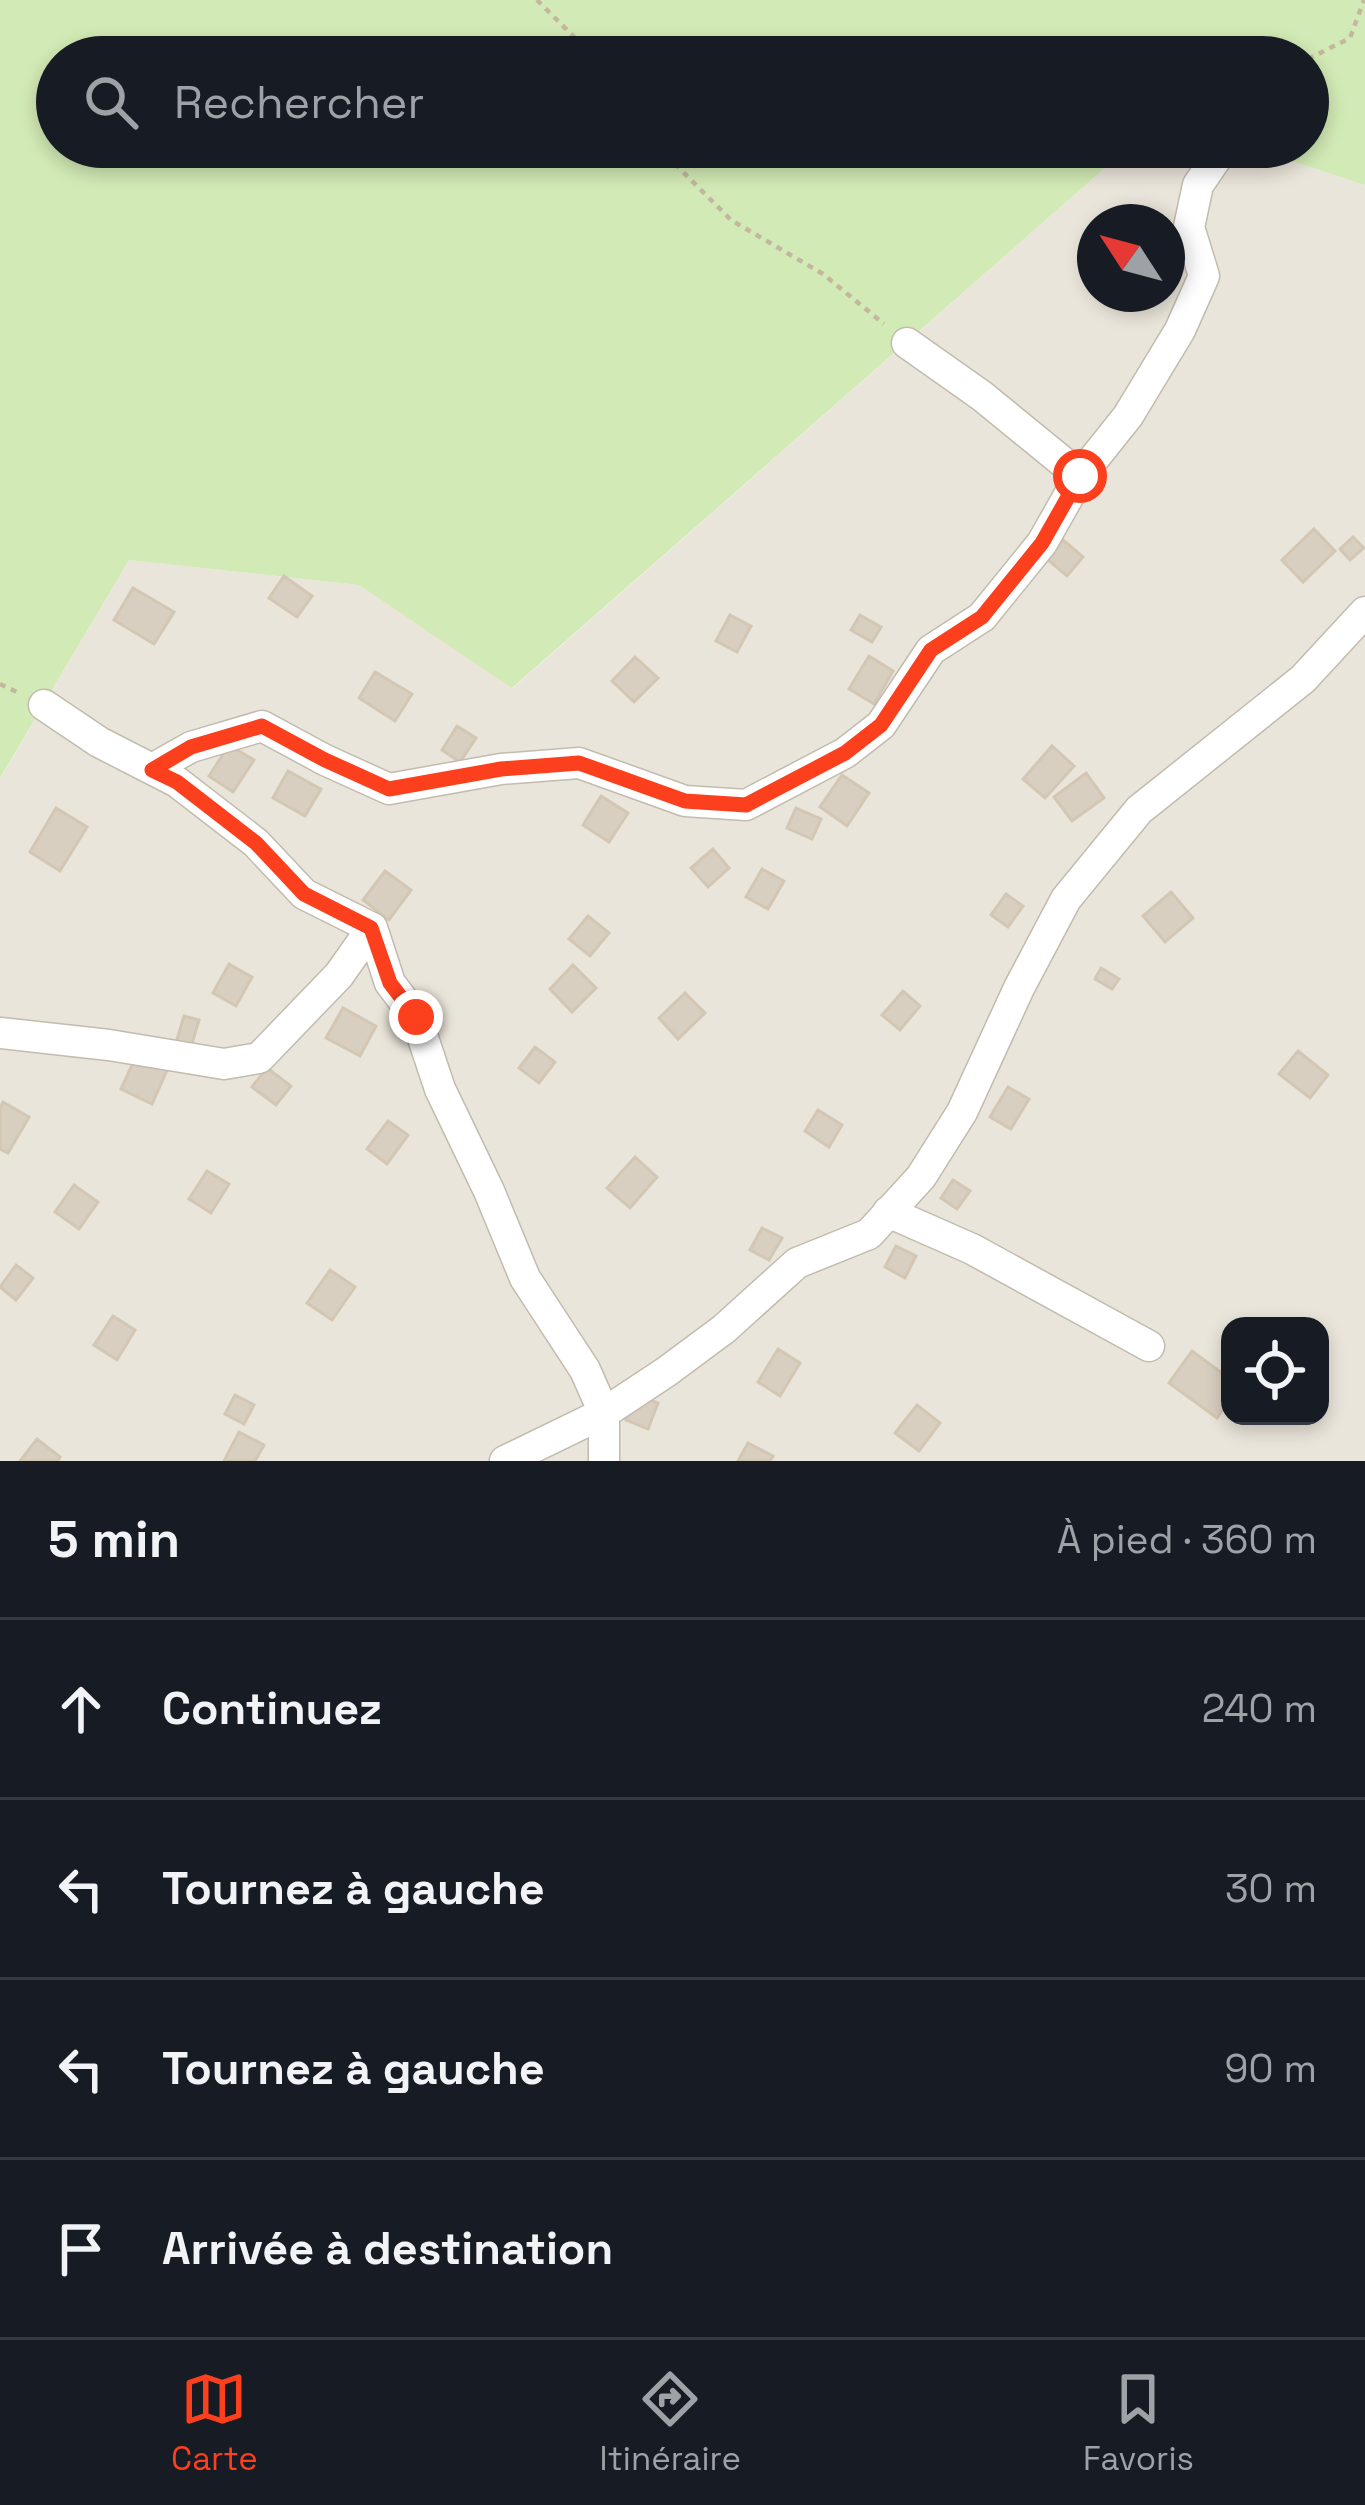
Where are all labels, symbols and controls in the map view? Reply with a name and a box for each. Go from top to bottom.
search box [36,36,1329,168]
icon: search [78,69,144,135]
text: Rechercher [174,74,424,131]
north arrow [1077,204,1185,312]
route start [1053,449,1107,503]
route end [389,990,443,1044]
map controls [1221,1317,1329,1425]
button: locate [1221,1317,1329,1425]
text: 5 min [48,1507,180,1572]
text: À pied · 360 m [1057,1515,1317,1564]
icon: ahead [48,1676,114,1742]
text: Continuez [162,1680,382,1737]
text: 240 m [1202,1684,1317,1733]
icon: left [48,1856,114,1922]
text: Tournez à gauche [162,1860,545,1917]
text: 30 m [1225,1864,1317,1913]
icon: left [48,2036,114,2102]
text: Tournez à gauche [162,2040,545,2097]
text: 90 m [1225,2044,1317,2093]
icon: arrive [48,2216,114,2282]
text: Arrivée à destination [162,2220,613,2277]
tab: Carte [171,2366,258,2480]
tab: Itinéraire [600,2366,741,2480]
tab: Favoris [1083,2366,1194,2480]

